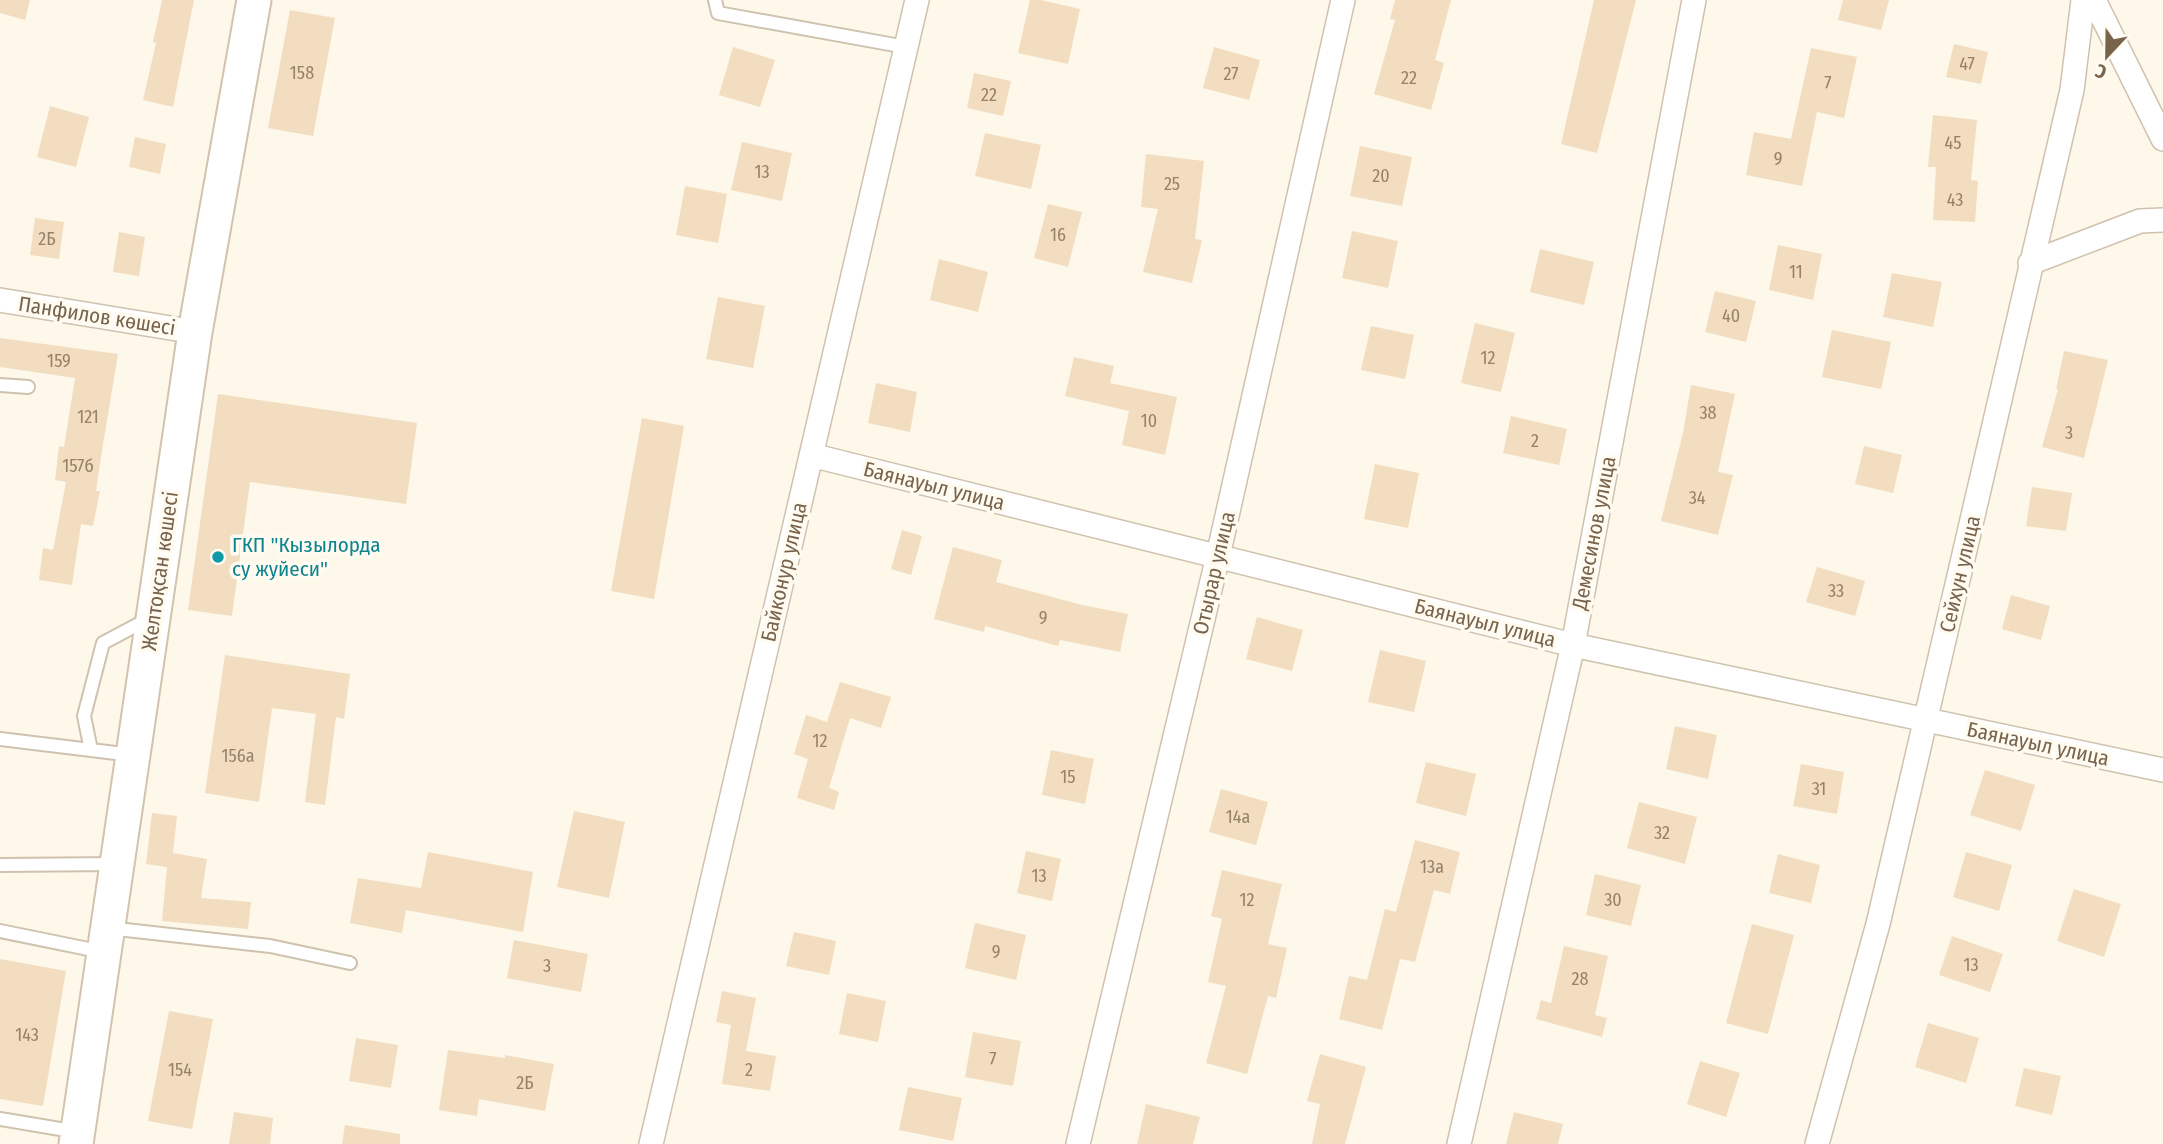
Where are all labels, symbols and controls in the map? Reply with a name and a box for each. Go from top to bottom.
north arrow [2072,21,2142,91]
house number: 47 [1959,53,1975,75]
text: С [2092,59,2110,84]
house number: 158 [290,62,314,84]
house number: 27 [1223,63,1239,85]
house number: 22 [1401,67,1417,89]
house number: 7 [1824,72,1832,94]
house number: 22 [981,84,997,106]
house number: 45 [1945,132,1961,154]
house number: 9 [1774,148,1782,170]
house number: 13 [754,161,770,183]
house number: 20 [1372,165,1390,187]
house number: 25 [1164,173,1180,195]
house number: 43 [1947,189,1963,211]
house number: 16 [1050,224,1066,246]
house number: 2Б [38,228,56,250]
house number: 11 [1789,261,1803,283]
street label: Панфилов көшесі [17,291,177,341]
house number: 40 [1722,305,1740,327]
house number: 12 [1481,347,1496,369]
house number: 159 [47,350,71,372]
house number: 38 [1699,402,1717,424]
house number: 121 [77,406,99,428]
house number: 10 [1141,410,1157,432]
house number: 3 [2065,422,2073,444]
house number: 2 [1531,430,1539,452]
street label: Демесинов улица [1566,454,1622,613]
house number: 157б [62,455,94,477]
street label: Баянауыл улица [861,456,1007,516]
house number: 34 [1689,487,1706,509]
street label: Желтоқсан көшесі [136,490,184,652]
street label: Байконур улица [755,500,813,644]
street label: Отырар улица [1187,509,1241,637]
street label: Сейхун улица [1934,513,1986,635]
place label: ГКП "Кызылорда су жуйеси" [232,532,381,582]
marker: ГКП "Кызылорда су жуйеси" [210,549,226,565]
house number: 33 [1828,580,1844,602]
street label: Баянауыл улица [1412,593,1558,653]
house number: 9 [1039,607,1047,629]
street label: Баянауыл улица [1965,716,2111,772]
house number: 12 [813,730,828,752]
house number: 156а [221,745,255,767]
house number: 15 [1060,766,1076,788]
house number: 31 [1812,778,1826,800]
house number: 14а [1226,806,1250,828]
house number: 32 [1654,822,1670,844]
house number: 13а [1420,856,1444,878]
house number: 13 [1031,865,1047,887]
house number: 12 [1240,889,1255,911]
house number: 30 [1604,889,1622,911]
house number: 9 [992,941,1000,963]
house number: 13 [1963,954,1979,976]
house number: 3 [543,955,551,977]
house number: 28 [1572,968,1588,990]
house number: 143 [15,1024,39,1046]
house number: 7 [989,1048,997,1070]
house number: 154 [168,1059,192,1081]
house number: 2 [745,1059,753,1081]
house number: 2Б [516,1072,534,1094]

